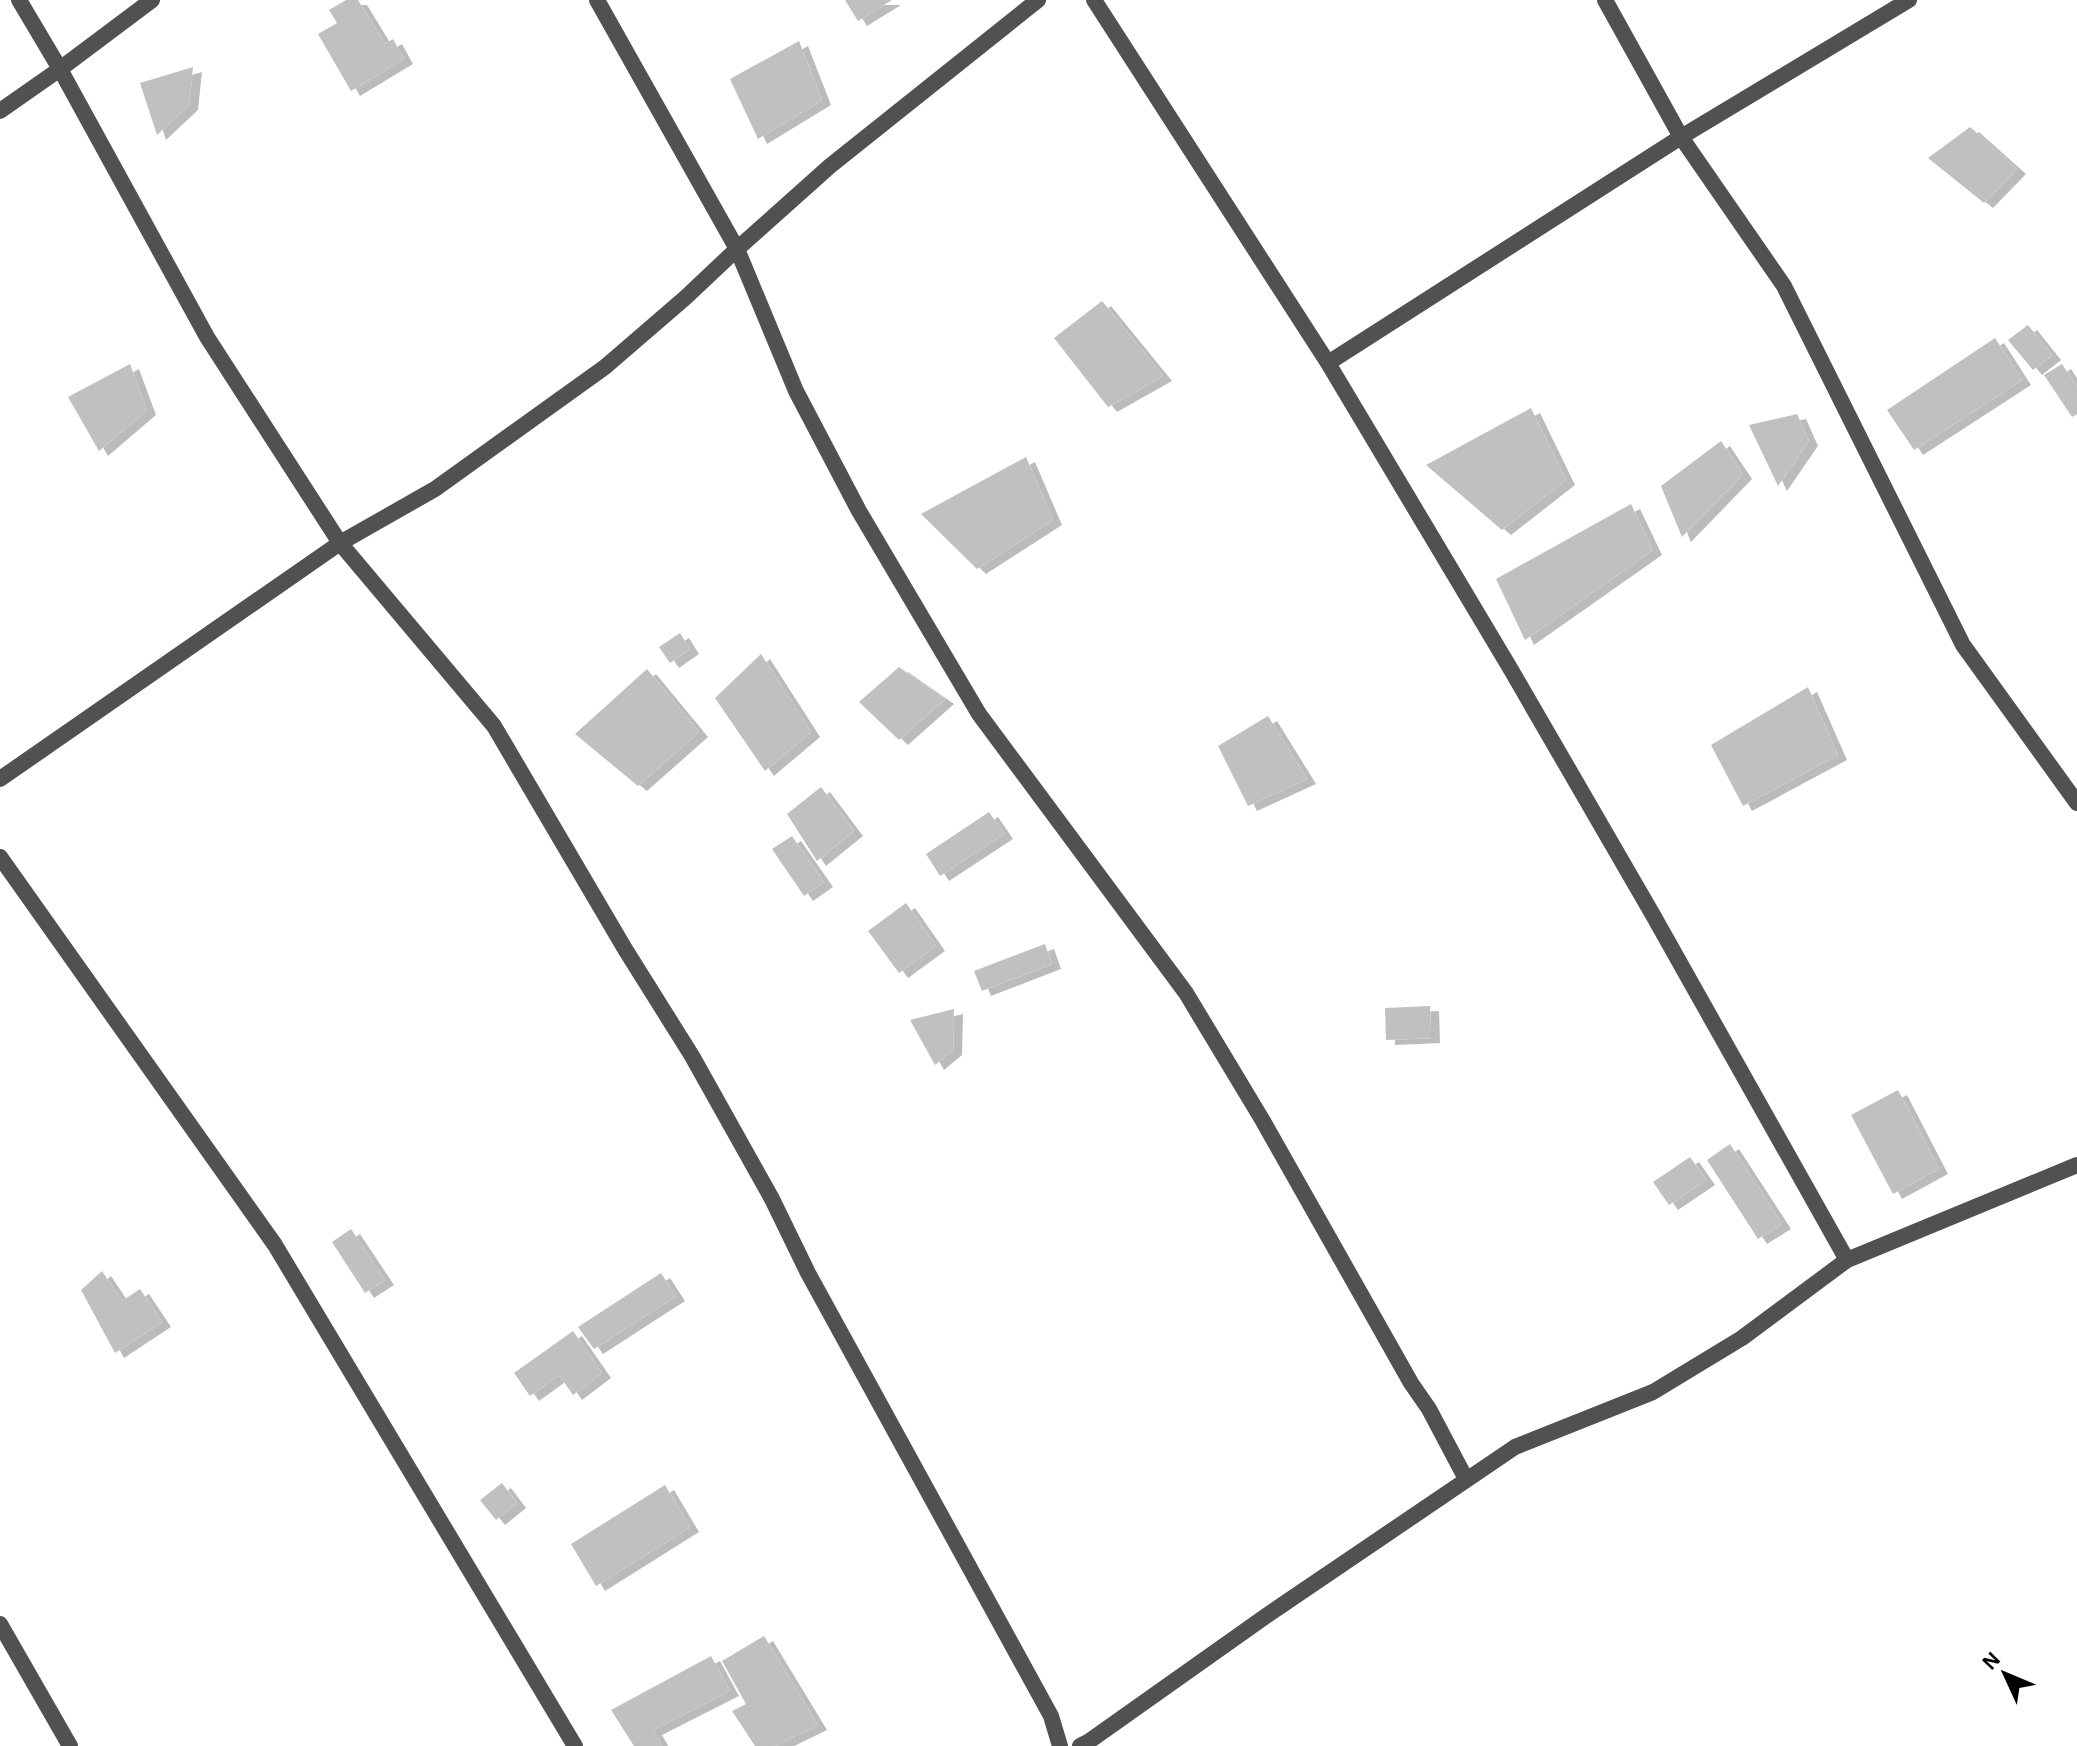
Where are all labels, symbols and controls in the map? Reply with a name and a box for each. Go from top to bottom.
north arrow [1965,1634,2045,1714]
text: N [1978,1648,2005,1674]

